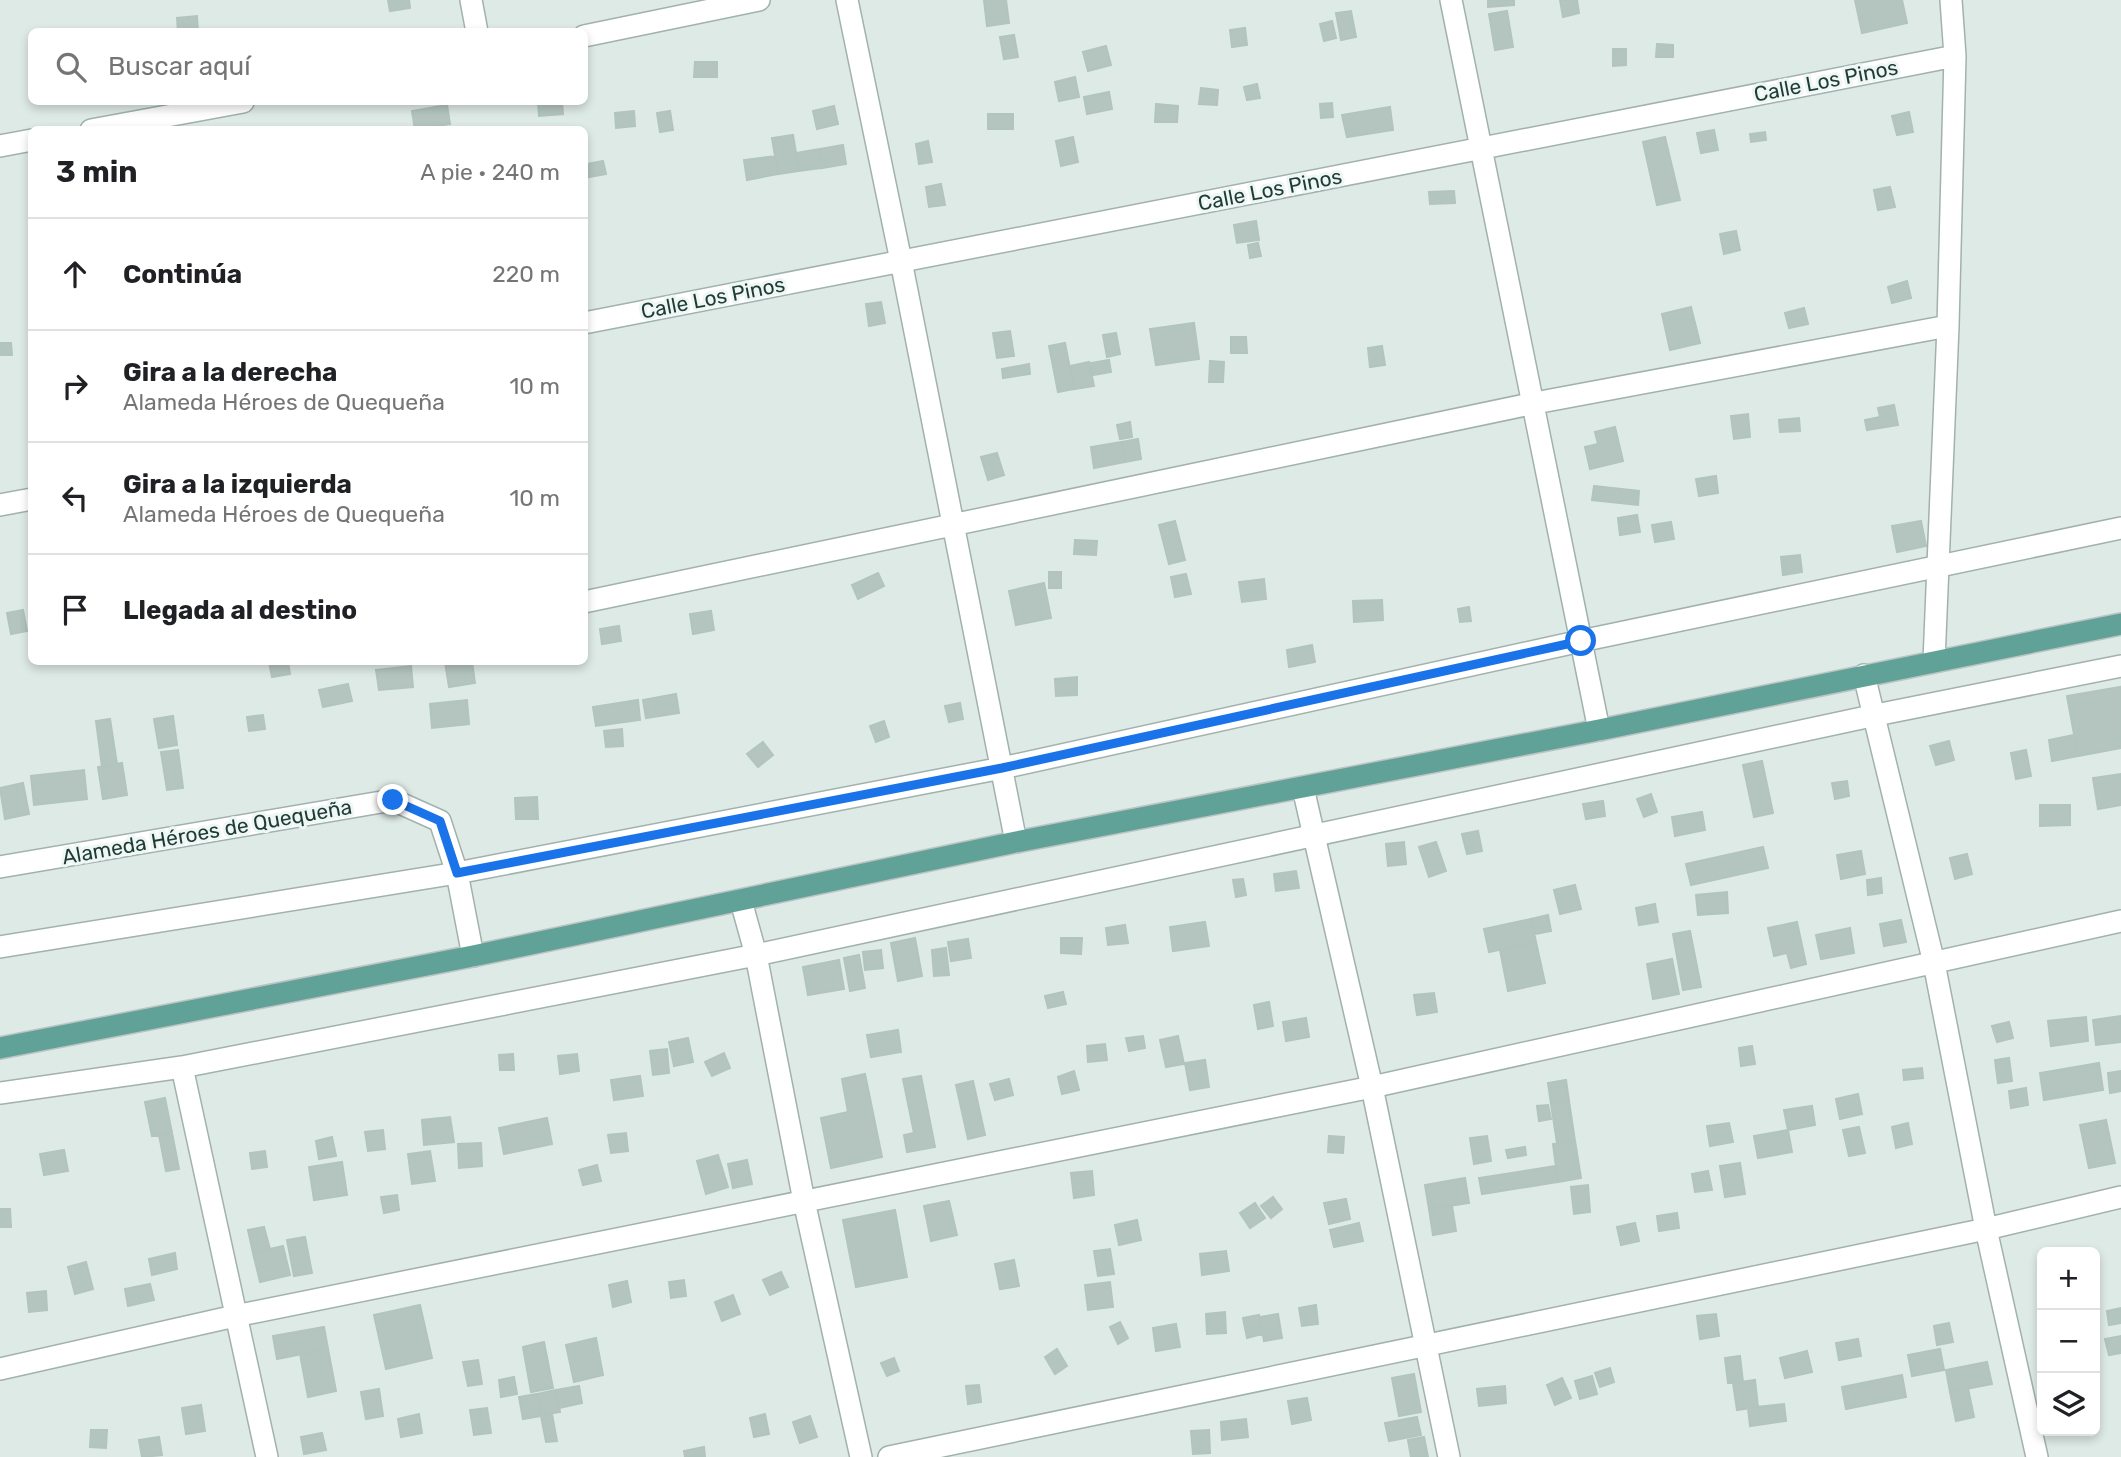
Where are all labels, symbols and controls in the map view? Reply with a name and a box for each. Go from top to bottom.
search box [28,28,588,105]
icon: search [52,48,90,86]
text: Buscar aquí [108,51,250,82]
street label: Calle Los Pinos [1752,54,1900,107]
text: 3 min [56,154,138,190]
text: A pie · 240 m [420,158,560,186]
street label: Calle Los Pinos [1196,163,1344,216]
icon: ahead [56,255,94,293]
text: Continúa [123,259,242,290]
text: 220 m [492,260,560,288]
street label: Calle Los Pinos [639,271,787,324]
text: Gira a la derecha [123,357,337,388]
icon: right [56,367,94,405]
text: 10 m [509,372,560,400]
text: Alameda Héroes de Quequeña [123,388,445,416]
text: Gira a la izquierda [123,469,352,500]
icon: left [56,479,94,517]
text: 10 m [509,484,560,512]
text: Alameda Héroes de Quequeña [123,500,445,528]
icon: arrive [56,591,94,629]
text: Llegada al destino [123,595,357,626]
route start [1565,625,1596,656]
route end [377,784,408,815]
street label: Alameda Héroes de Quequeña [60,794,354,869]
map controls [2037,1247,2100,1436]
button: + [2037,1247,2100,1310]
button: − [2037,1310,2100,1373]
button: layers [2037,1373,2100,1436]

